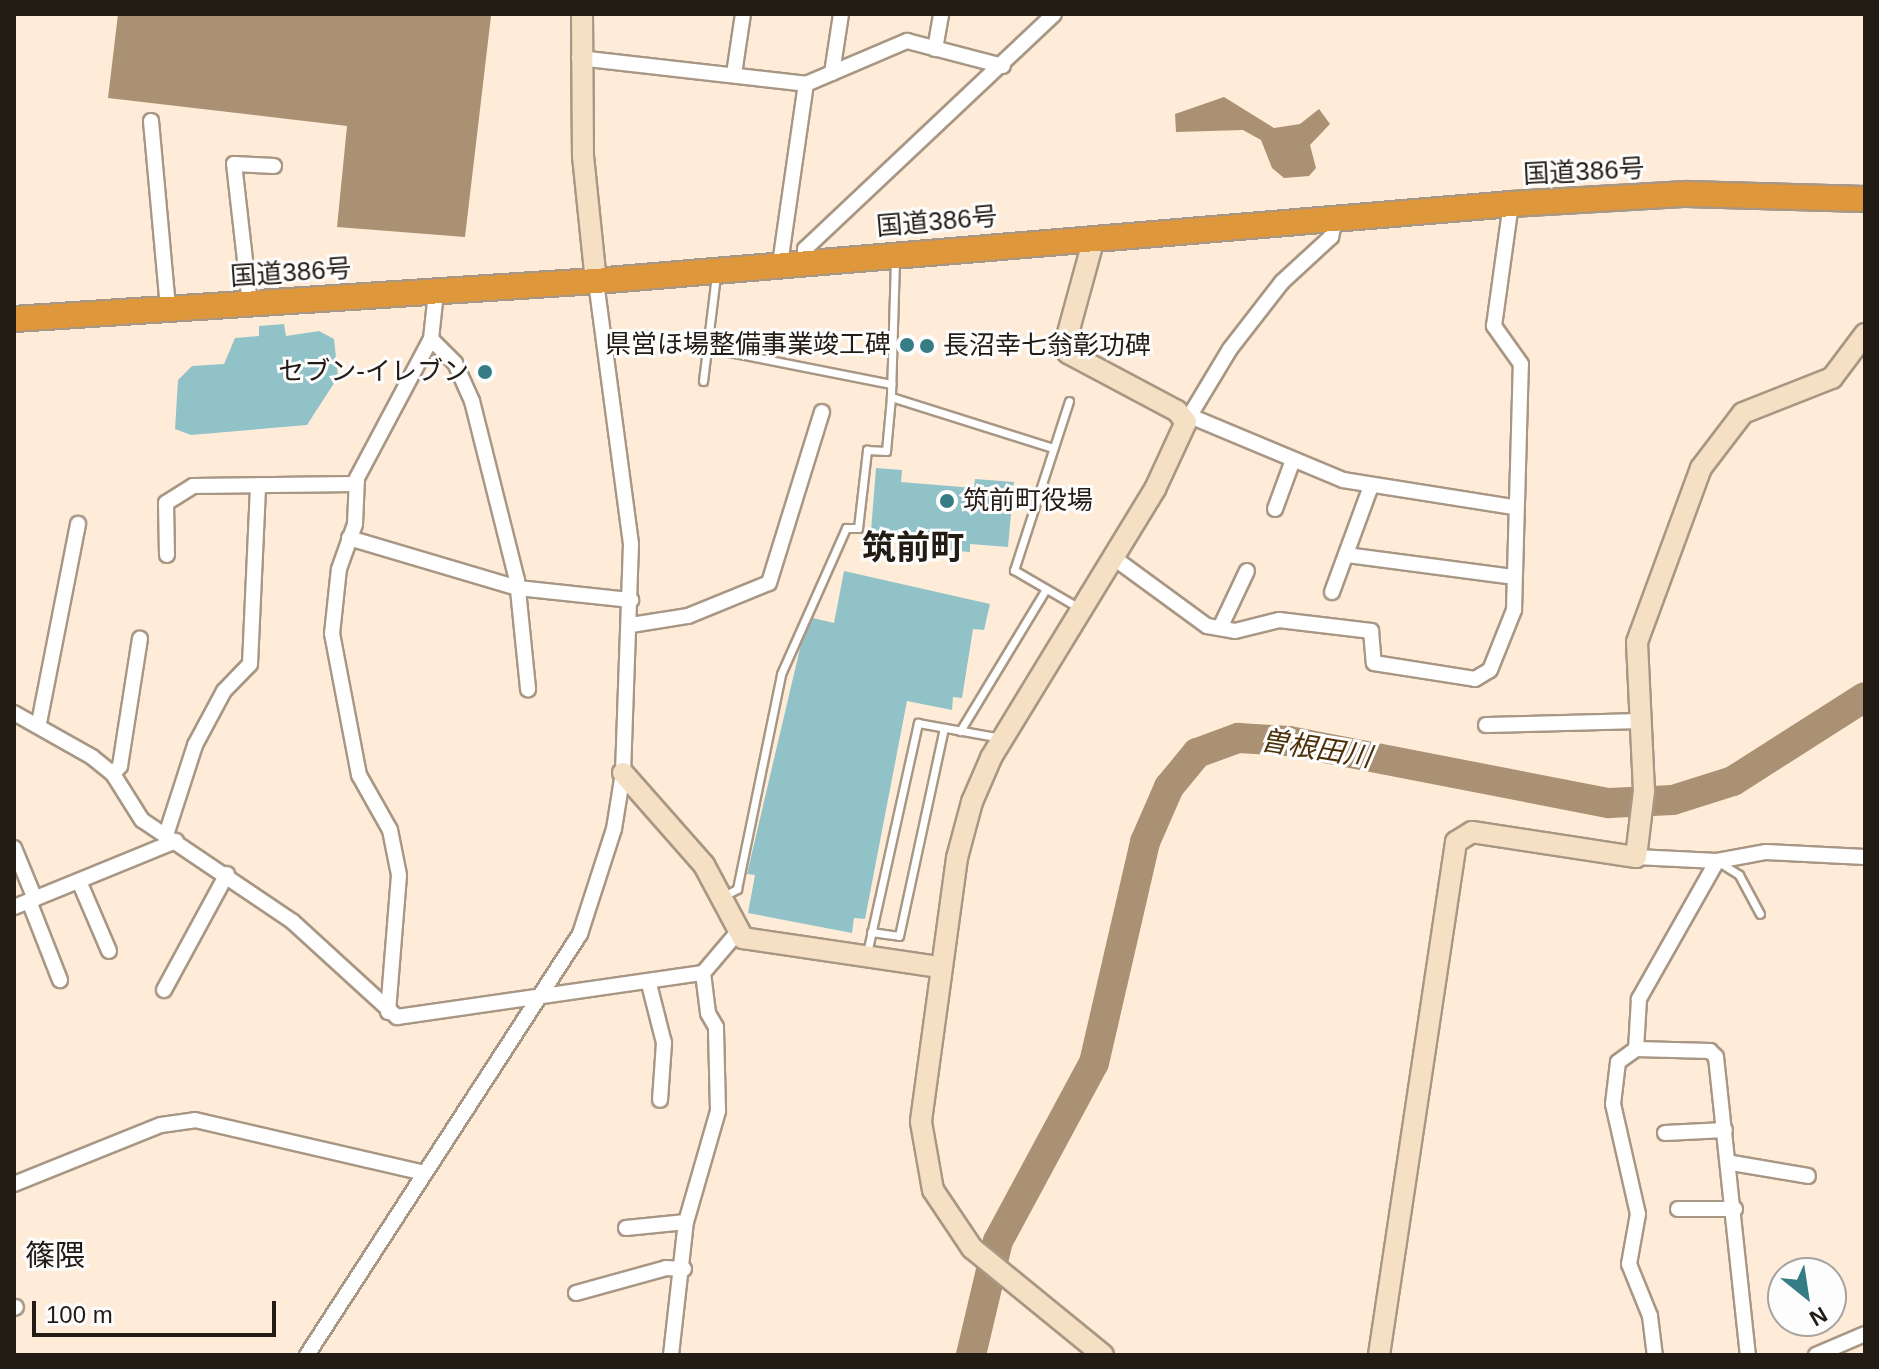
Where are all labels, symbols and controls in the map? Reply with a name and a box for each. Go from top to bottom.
street label: 国道386号 [1523,153,1645,191]
street label: 国道386号 [875,201,999,243]
street label: 国道386号 [229,253,353,293]
place label: 県営ほ場整備事業竣工碑 [605,329,891,361]
place label: 長沼幸七翁彰功碑 [943,330,1151,362]
marker: 県営ほ場整備事業竣工碑 [898,336,916,354]
marker: 長沼幸七翁彰功碑 [918,337,936,355]
place label: セブン-イレブン [278,356,469,388]
marker: セブン-イレブン [476,363,494,381]
place label: 筑前町役場 [963,485,1093,517]
marker: 筑前町役場 [938,492,956,510]
district label: 筑前町 [862,528,964,568]
water label: 曽根田川 [1258,724,1374,774]
district label: 篠隈 [25,1238,85,1274]
north arrow [1767,1257,1847,1337]
scale bar [36,1285,280,1335]
text: 100 m [46,1301,113,1328]
text: N [1805,1302,1831,1331]

